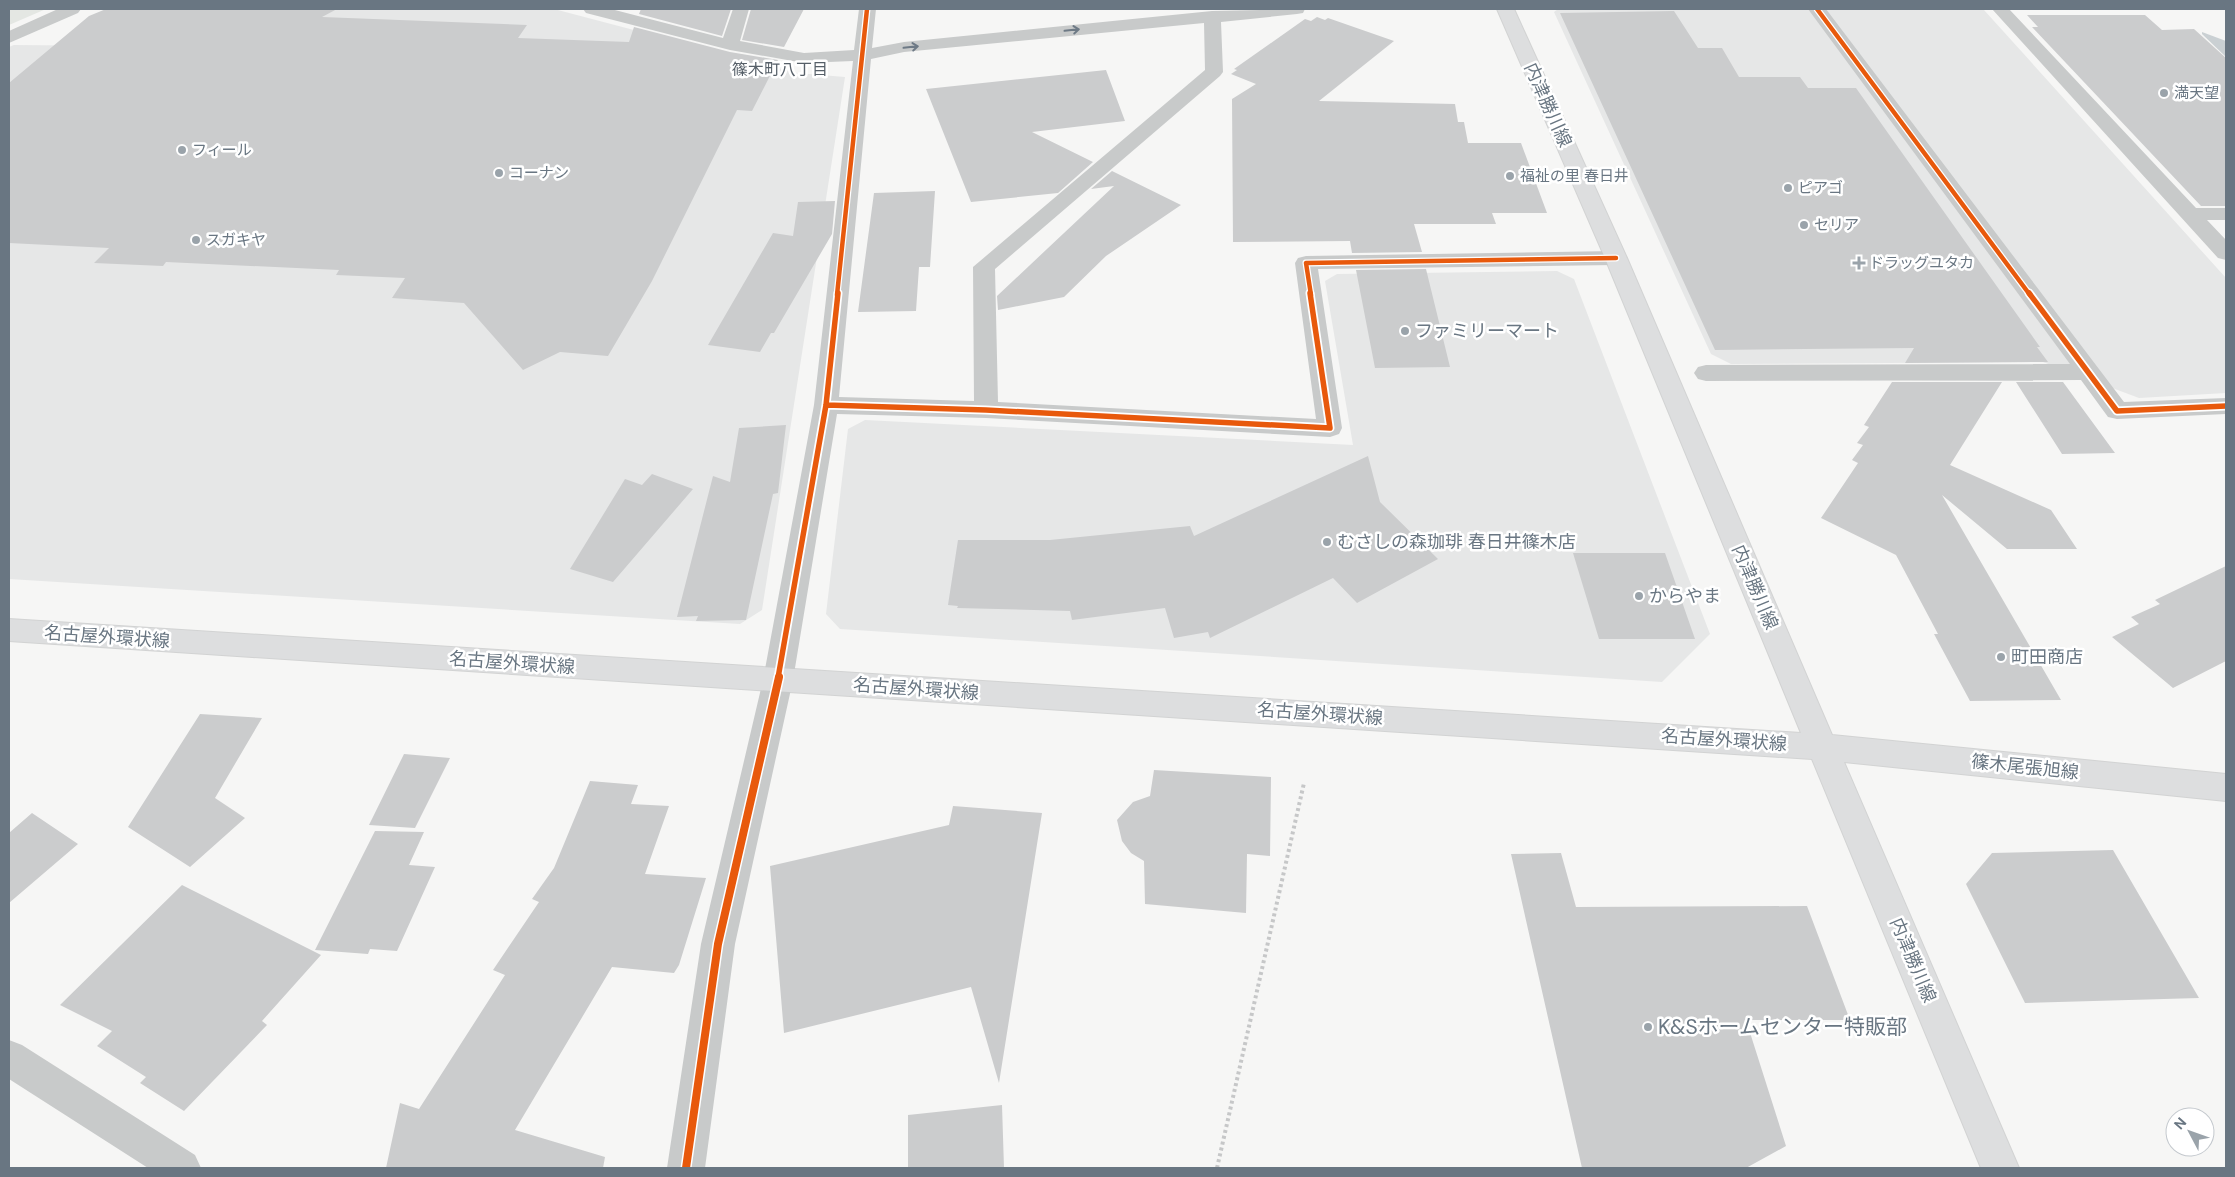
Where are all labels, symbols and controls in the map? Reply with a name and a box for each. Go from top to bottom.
one-way arrow [1064,25,1080,35]
one-way arrow [902,42,918,52]
district label: 篠木町八丁目 [732,59,828,80]
street label: 内津勝川線 [1519,59,1577,151]
place label: 満天望 [2174,83,2219,103]
marker: 満天望 [2158,87,2170,99]
place label: フィール [192,140,252,160]
marker: フィール [176,144,188,156]
place label: コーナン [509,163,569,183]
place label: 福祉の里 春日井 [1520,166,1629,186]
marker: コーナン [493,167,505,179]
marker: 福祉の里 春日井 [1504,170,1516,182]
place label: ピアゴ [1798,178,1843,198]
marker: ピアゴ [1782,182,1794,194]
place label: セリア [1814,215,1859,235]
marker: セリア [1798,219,1810,231]
place label: スガキヤ [206,230,266,250]
marker: スガキヤ [190,234,202,246]
place label: ドラッグユタカ [1869,253,1974,273]
marker: ドラッグユタカ [1853,257,1865,269]
place label: ファミリーマート [1415,319,1559,343]
marker: ファミリーマート [1399,325,1411,337]
place label: むさしの森珈琲 春日井篠木店 [1337,530,1576,554]
marker: むさしの森珈琲 春日井篠木店 [1321,536,1333,548]
street label: 内津勝川線 [1726,541,1784,633]
place label: からやま [1649,584,1721,608]
marker: からやま [1633,590,1645,602]
street label: 名古屋外環状線 [43,621,171,653]
place label: 町田商店 [2011,645,2083,669]
street label: 名古屋外環状線 [448,647,576,679]
marker: 町田商店 [1995,651,2007,663]
street label: 名古屋外環状線 [852,673,980,705]
street label: 名古屋外環状線 [1256,698,1384,730]
street label: 名古屋外環状線 [1660,724,1788,756]
street label: 篠木尾張旭線 [1970,749,2080,785]
street label: 内津勝川線 [1884,914,1942,1006]
place label: K&Sホームセンター特販部 [1658,1013,1907,1041]
marker: K&Sホームセンター特販部 [1642,1021,1654,1033]
north arrow [2165,1107,2215,1157]
text: N [2170,1114,2190,1133]

